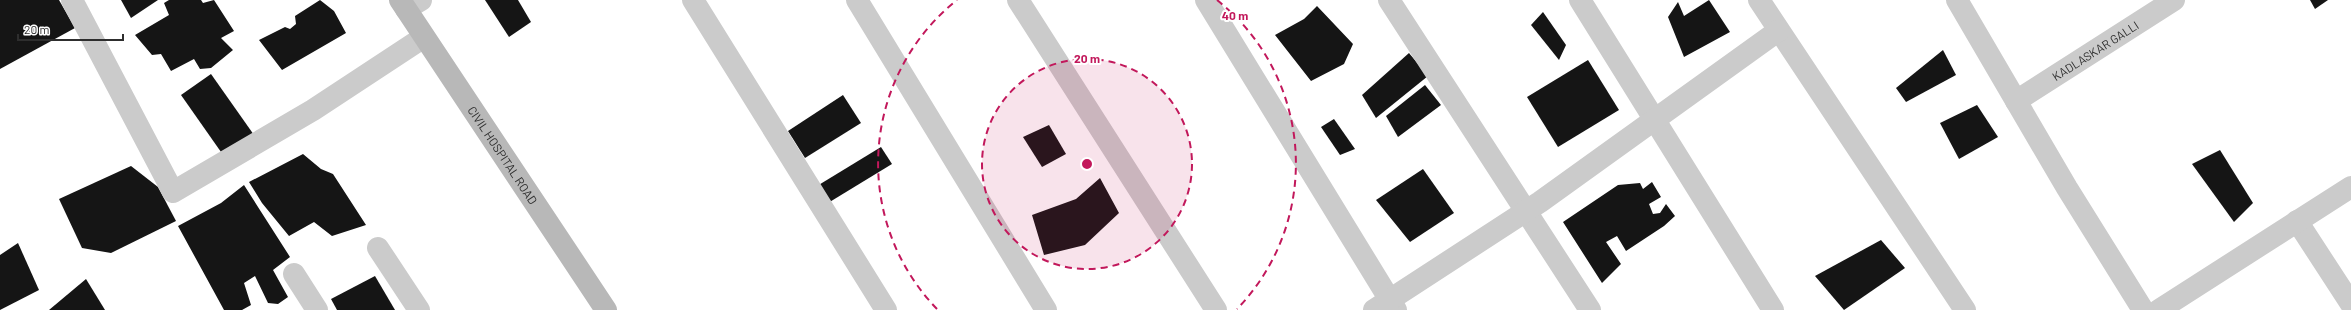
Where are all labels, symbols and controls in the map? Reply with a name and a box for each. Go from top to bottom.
text: 40 m [1222,8,1248,22]
scale bar [18,16,123,42]
street label: KADLASKAR GALLI [2049,18,2141,83]
text: 20 m [24,22,50,36]
text: 20 m [1074,51,1100,65]
street label: CIVIL HOSPITAL ROAD [465,103,540,207]
centre of rings [1080,157,1094,171]

